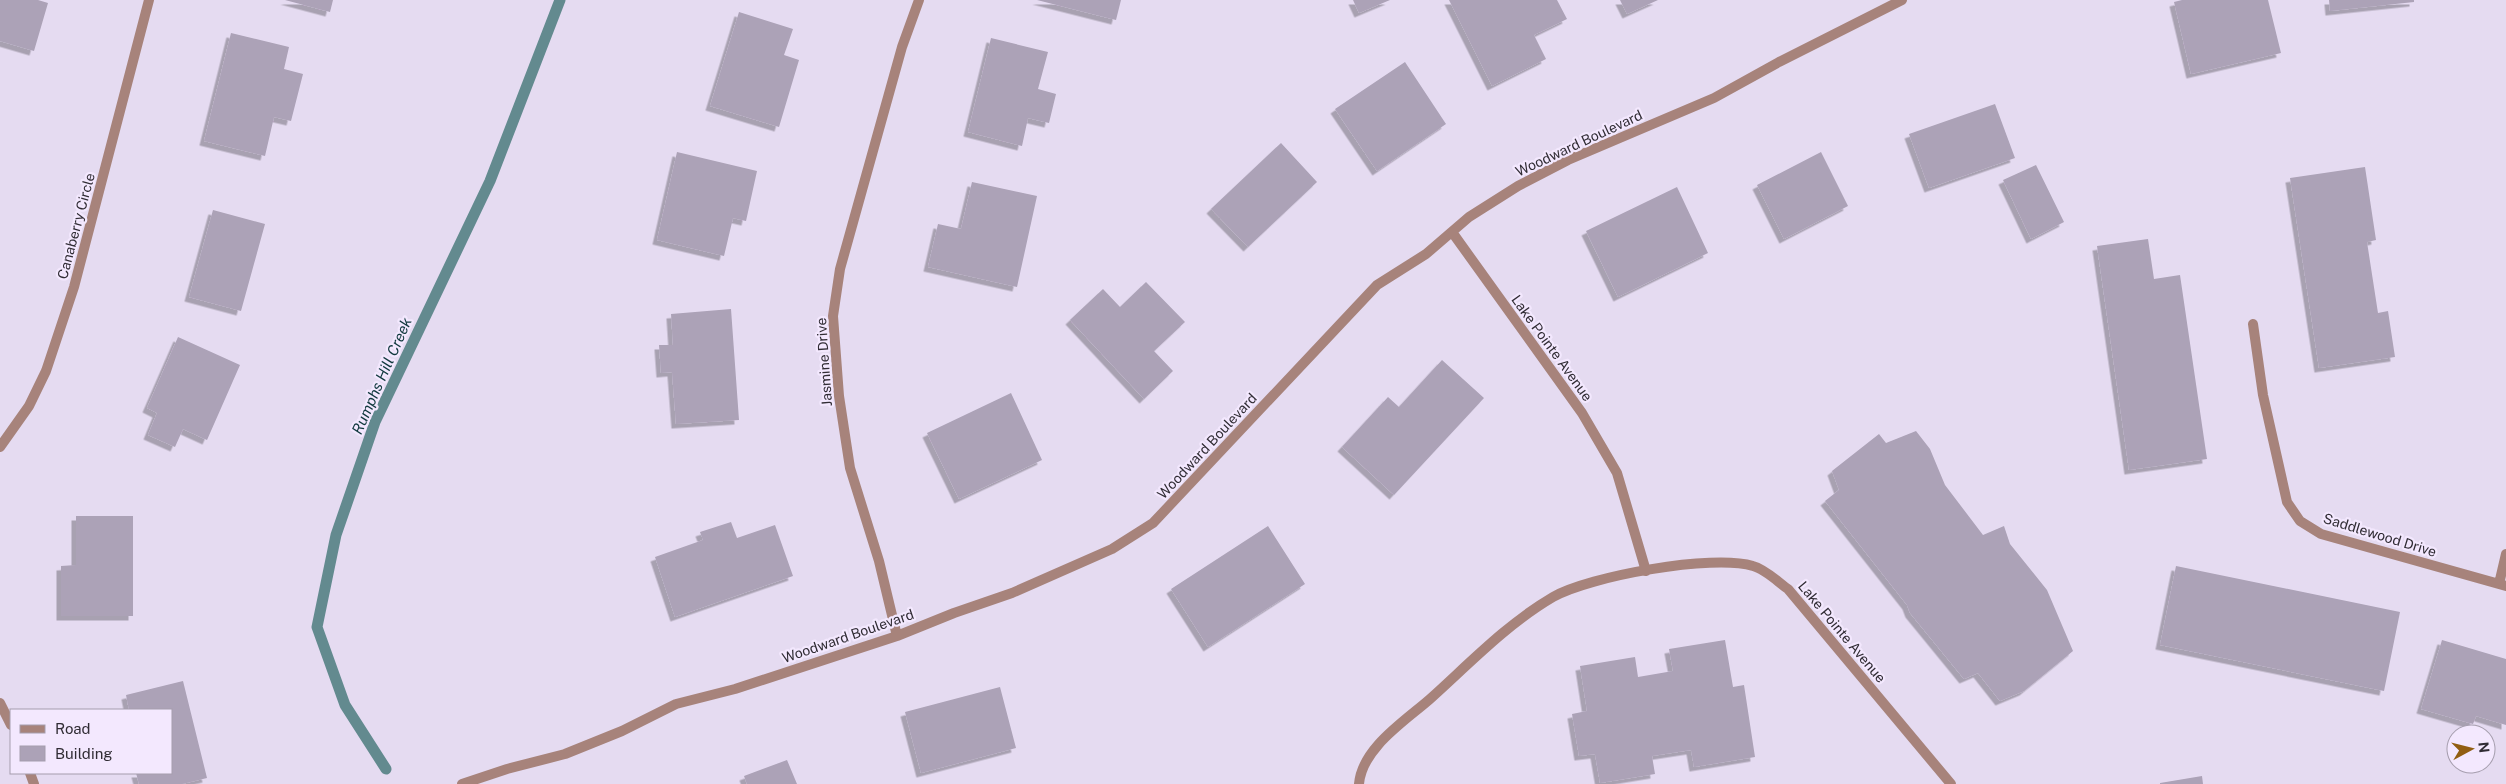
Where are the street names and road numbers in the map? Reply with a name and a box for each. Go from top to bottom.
street label: Woodward Boulevard [1513,107,1645,179]
street label: Canaberry Circle [54,171,98,281]
street label: Lake Pointe Avenue [1508,292,1596,404]
street label: Jasmine Drive [813,317,835,407]
street label: Woodward Boulevard [1154,390,1260,502]
street label: Saddlewood Drive [2321,510,2439,560]
street label: Lake Pointe Avenue [1795,578,1889,686]
street label: Woodward Boulevard [780,606,916,666]

